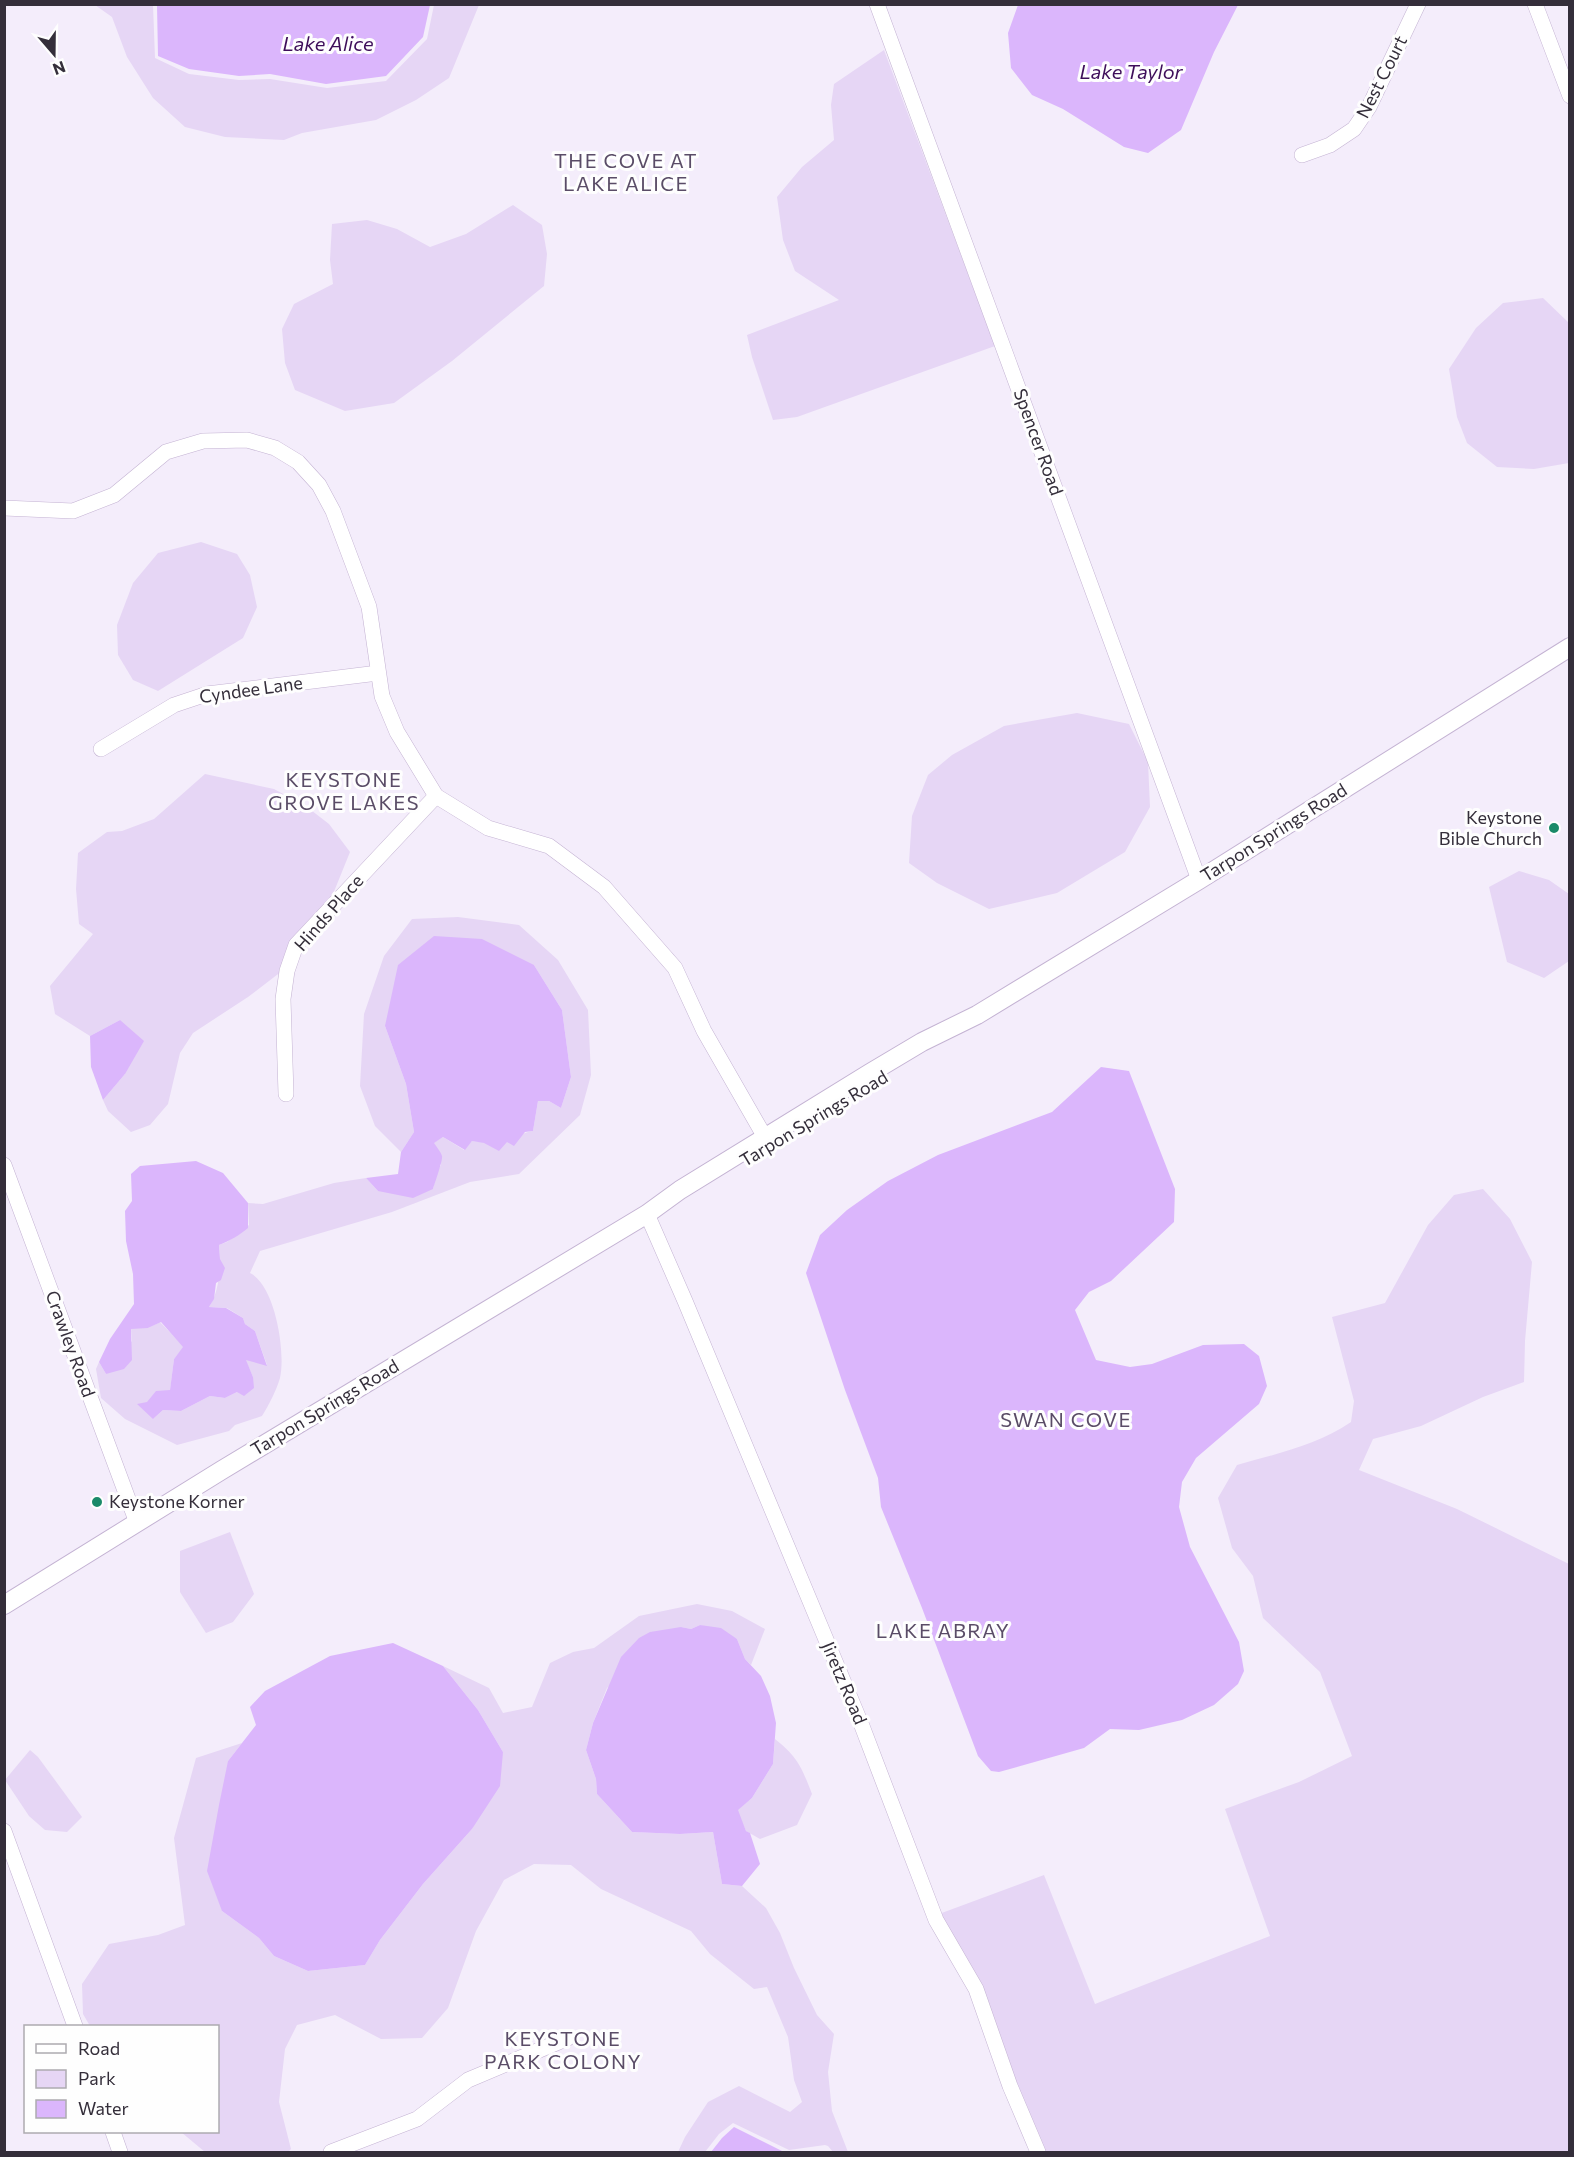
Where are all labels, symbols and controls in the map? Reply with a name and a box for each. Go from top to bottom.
north arrow [24,24,84,84]
water label: Lake Alice [282,31,374,55]
street label: Nest Court [1351,32,1411,122]
text: N [50,58,68,80]
water label: Lake Taylor [1079,59,1184,83]
district label: THE COVE AT LAKE ALICE [554,148,698,195]
street label: Spencer Road [1009,385,1068,498]
street label: Cyndee Lane [198,671,304,707]
district label: KEYSTONE GROVE LAKES [268,767,420,814]
street label: Tarpon Springs Road [1196,778,1351,886]
place label: Keystone Bible Church [1439,806,1542,849]
marker: Keystone Bible Church [1547,821,1561,835]
street label: Hinds Place [289,870,367,955]
street label: Tarpon Springs Road [736,1065,891,1171]
street label: Crawley Road [42,1287,100,1400]
street label: Tarpon Springs Road [247,1354,402,1460]
district label: SWAN COVE [1000,1407,1132,1431]
place label: Keystone Korner [109,1490,245,1512]
marker: Keystone Korner [90,1495,104,1509]
district label: LAKE ABRAY [876,1618,1010,1642]
street label: Jiretz Road [818,1638,872,1727]
legend [24,2025,219,2133]
district label: KEYSTONE PARK COLONY [484,2026,642,2073]
text: Road [78,2037,120,2059]
text: Park [78,2067,116,2089]
text: Water [78,2097,129,2119]

